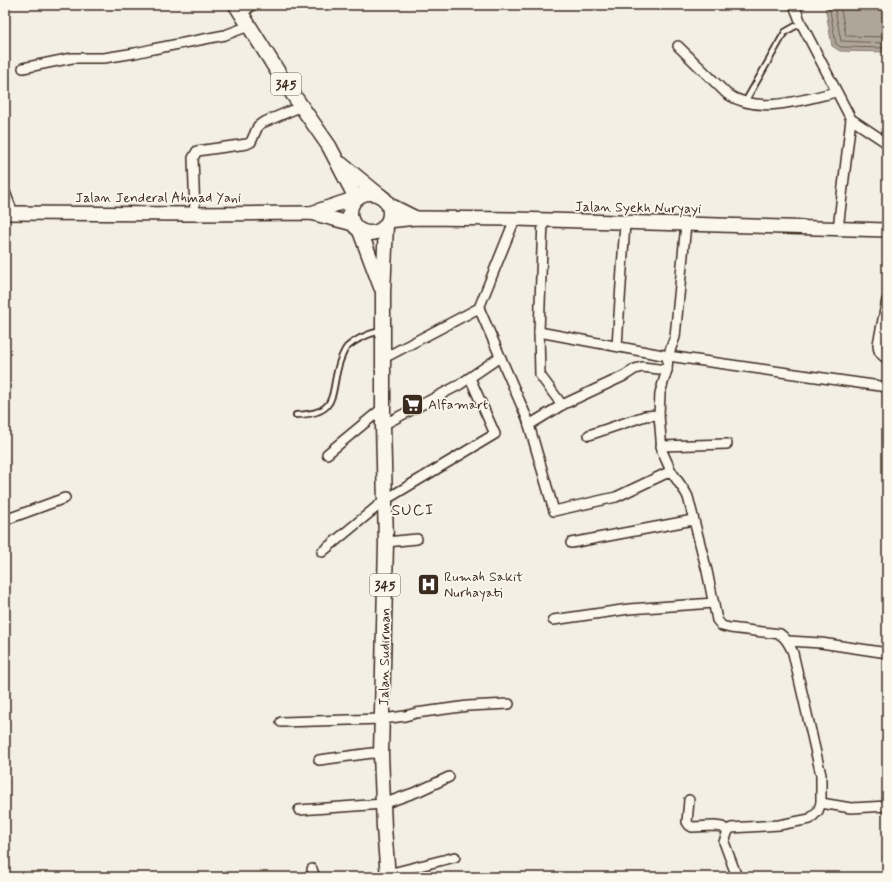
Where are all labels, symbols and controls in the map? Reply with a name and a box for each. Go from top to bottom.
road number: 345 [271,73,301,95]
street label: Jalan Jenderal Ahmad Yani [75,189,241,207]
street label: Jalan Syekh Nuryayi [575,198,701,218]
supermarket icon: Alfamart [400,391,426,417]
place label: Alfamart [428,396,488,414]
district label: SUCI [391,500,435,521]
place label: Rumah Sakit Nurhayati [444,568,523,602]
hospital icon: Rumah Sakit Nurhayati [415,571,441,597]
road number: 345 [370,574,400,596]
street label: Jalan Sudirman [375,608,395,706]

